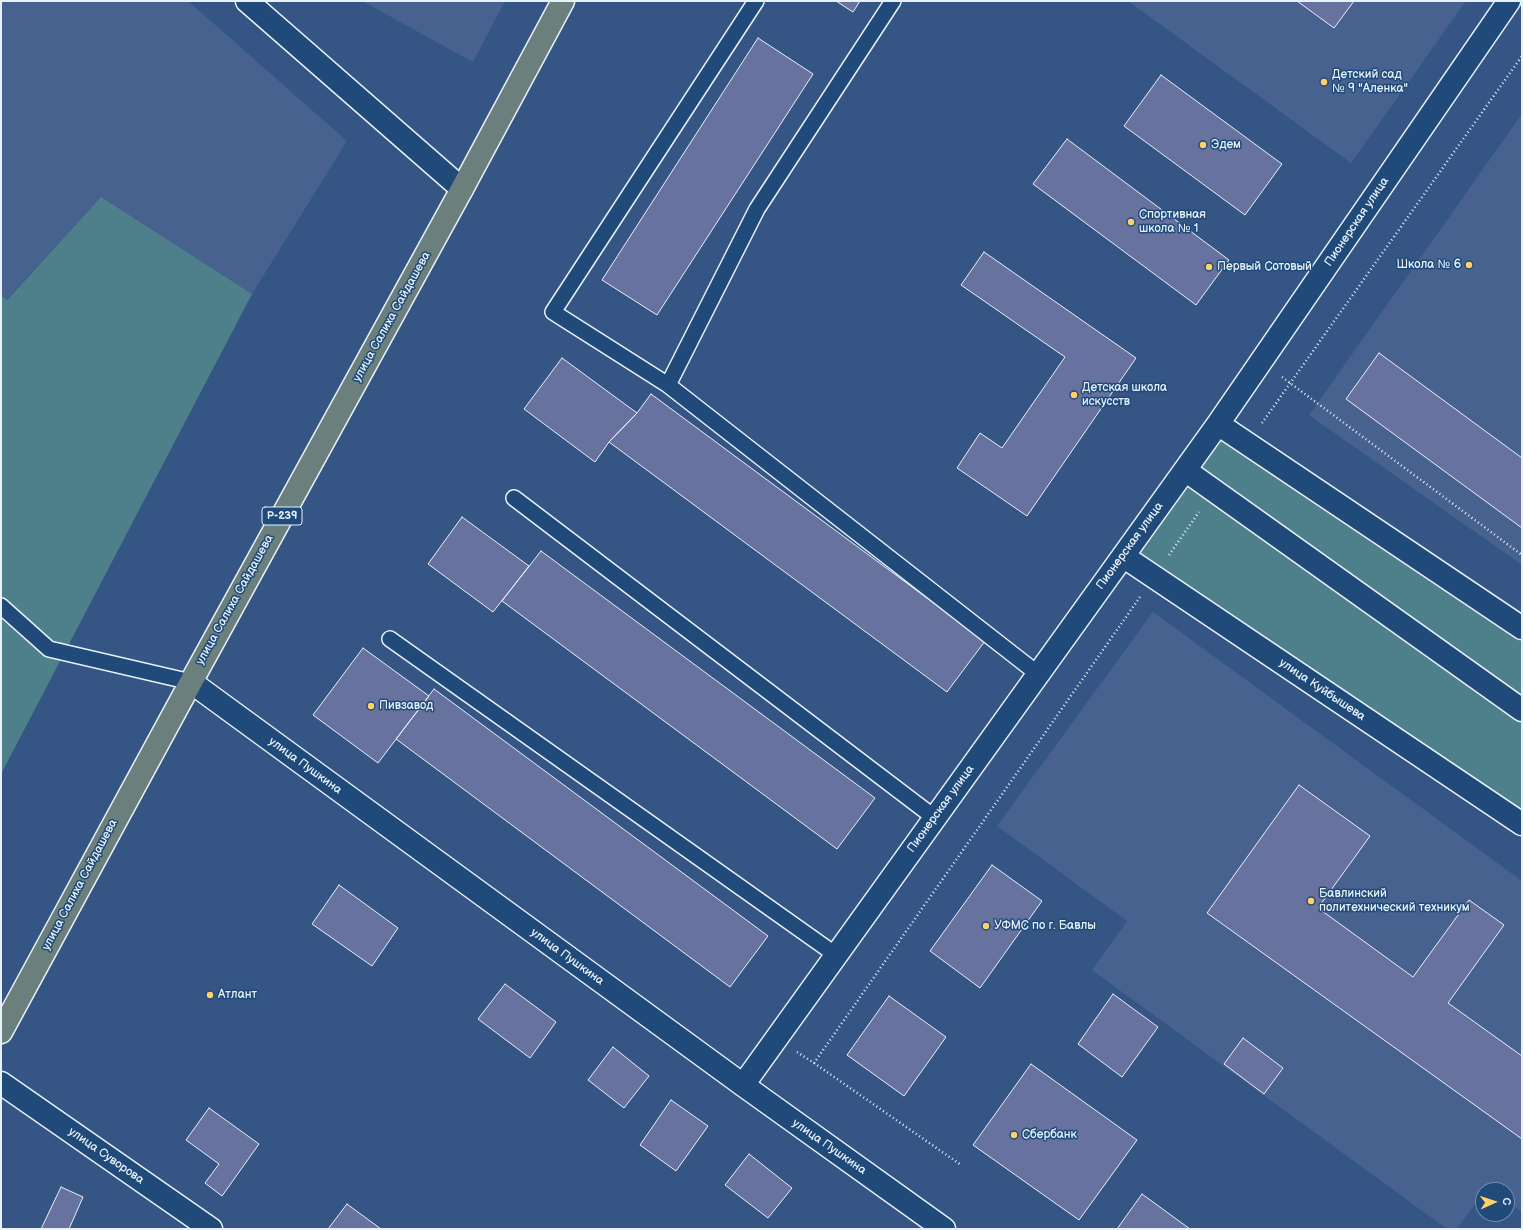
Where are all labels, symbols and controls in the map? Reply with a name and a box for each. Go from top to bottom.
place label: Детский сад № 9 "Аленка" [1332,68,1408,96]
marker: Детский сад № 9 "Аленка" [1319,77,1329,87]
place label: Эдем [1211,138,1241,152]
marker: Эдем [1198,140,1208,150]
street label: Пионерская улица [1322,175,1392,269]
place label: Спортивная школа № 1 [1139,208,1206,236]
marker: Спортивная школа № 1 [1126,217,1136,227]
street label: улица Салиха Сайдашева [350,249,434,385]
place label: Школа № 6 [1396,258,1461,272]
place label: Первый Сотовый [1217,260,1312,274]
marker: Школа № 6 [1464,260,1474,270]
marker: Первый Сотовый [1204,262,1214,272]
place label: Детская школа искусств [1082,381,1167,409]
marker: Детская школа искусств [1069,390,1079,400]
street label: Пионерская улица [1093,500,1167,592]
road number: Р-239 [262,507,302,525]
street label: улица Салиха Сайдашева [193,532,277,668]
street label: улица Куйбышева [1276,656,1368,724]
place label: Пивзавод [379,699,433,713]
marker: Пивзавод [366,701,376,711]
street label: улица Пушкина [266,735,344,797]
street label: Пионерская улица [904,763,978,855]
street label: улица Салиха Сайдашева [39,817,121,953]
place label: Бавлинский политехнический техникум [1319,887,1470,915]
marker: Бавлинский политехнический техникум [1306,896,1316,906]
place label: УФМС по г. Бавлы [994,919,1096,933]
marker: УФМС по г. Бавлы [981,921,991,931]
street label: улица Пушкина [528,926,606,988]
place label: Атлант [218,988,257,1002]
marker: Атлант [205,990,215,1000]
street label: улица Пушкина [789,1116,869,1178]
street label: улица Суворова [65,1125,147,1187]
place label: Сбербанк [1022,1128,1077,1142]
marker: Сбербанк [1009,1130,1019,1140]
north arrow [1475,1182,1515,1222]
text: С [1500,1197,1513,1206]

